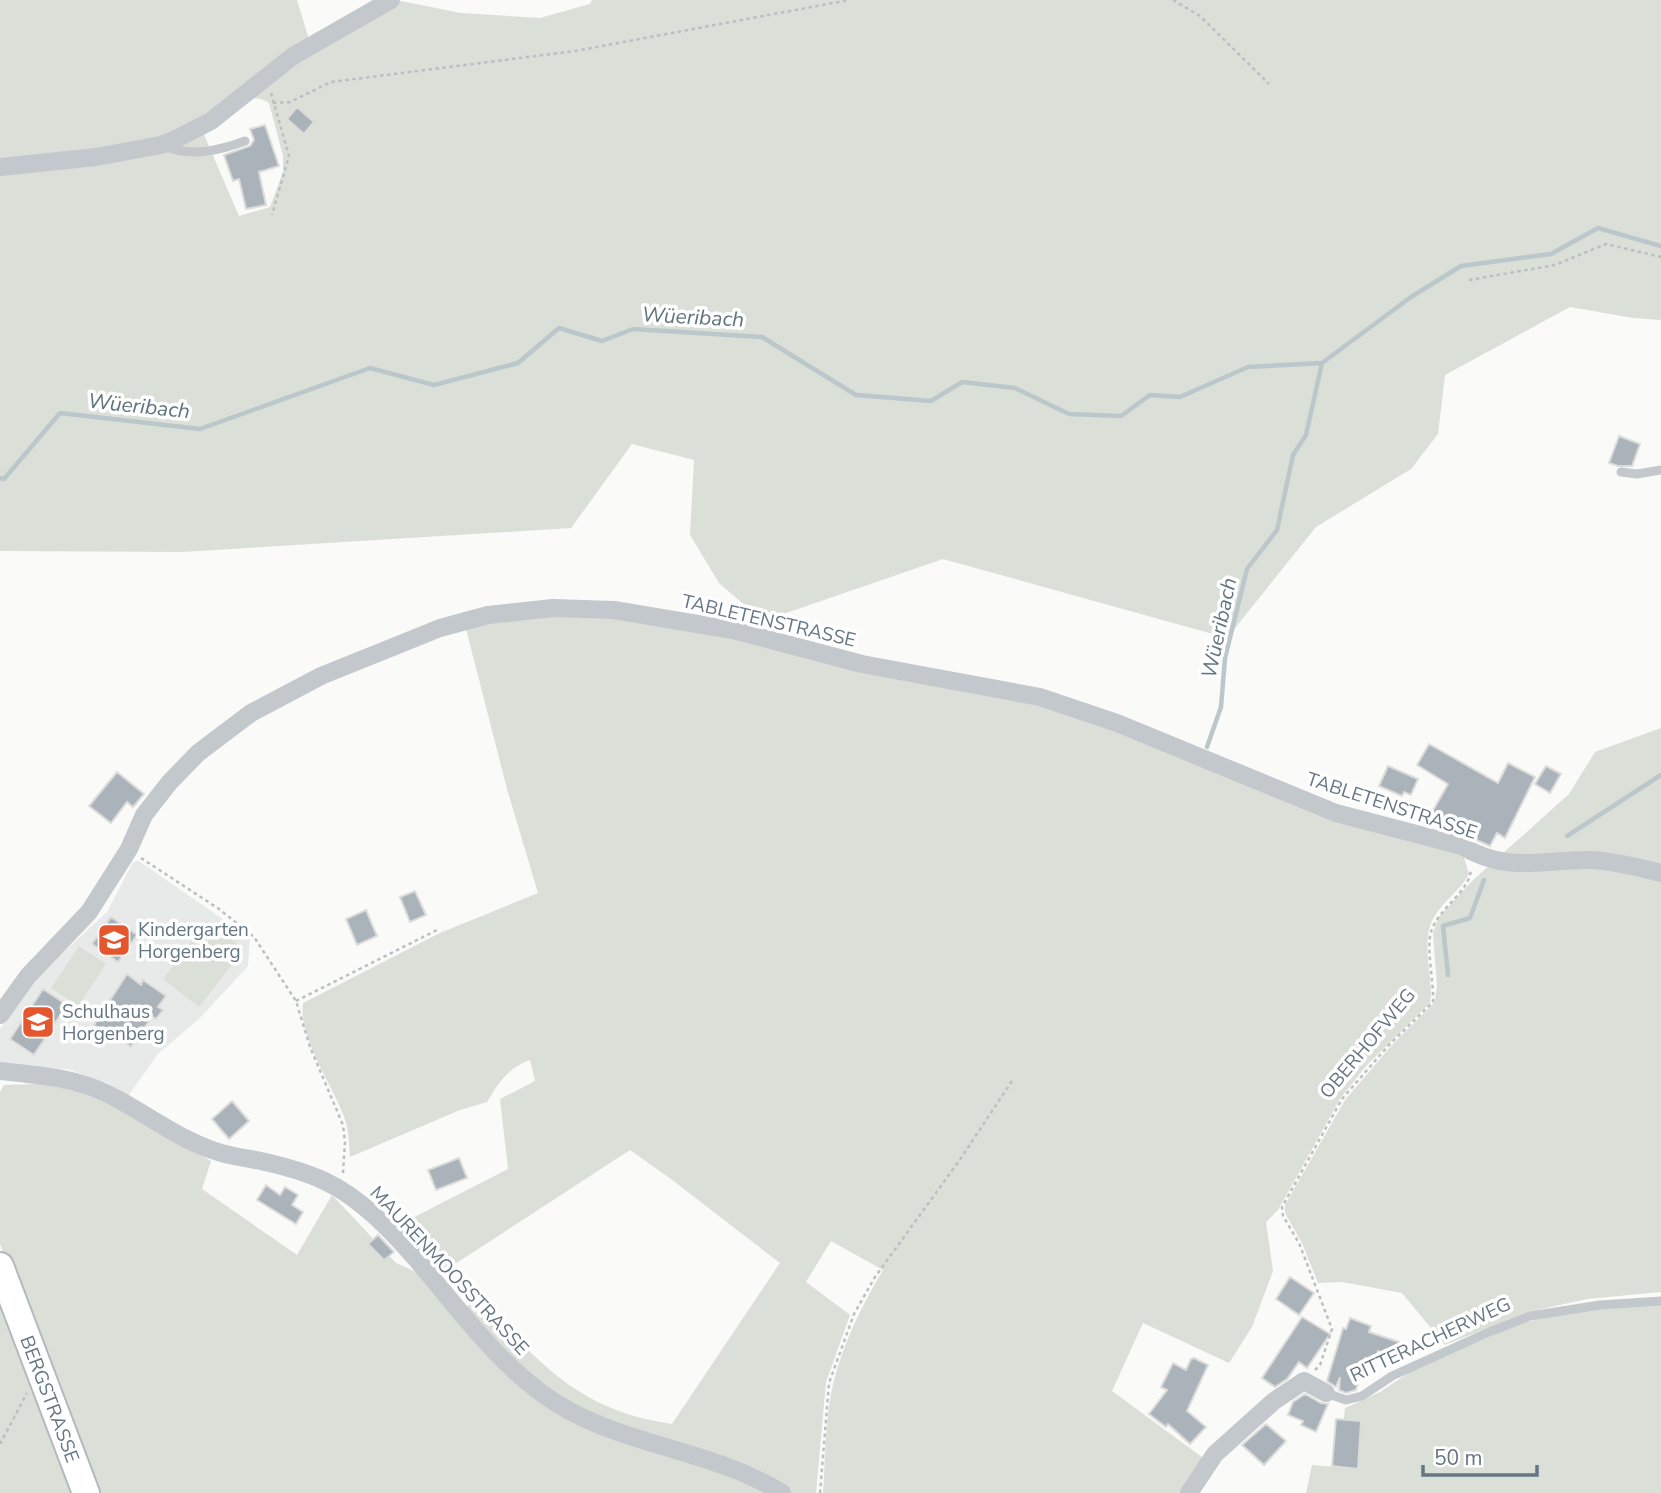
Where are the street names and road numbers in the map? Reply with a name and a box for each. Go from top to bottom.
street label: TABLETENSTRASSE [679,588,858,654]
street label: TABLETENSTRASSE [1303,766,1480,846]
street label: OBERHOFWEG [1314,983,1422,1104]
street label: MAURENMOOSSTRASSE [364,1181,535,1361]
street label: RITTERACHERWEG [1346,1291,1515,1389]
street label: BERGSTRASSE [13,1332,85,1466]

